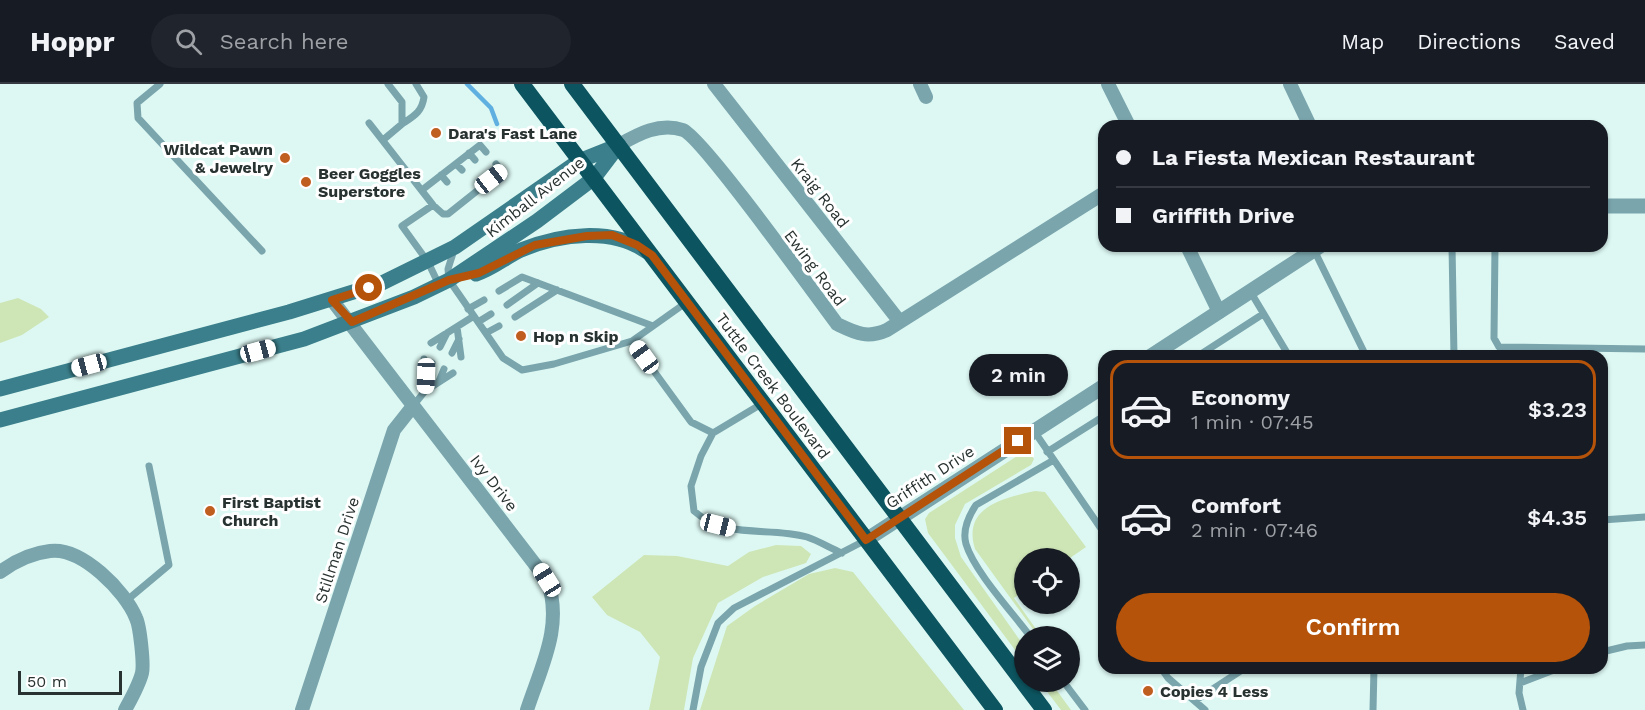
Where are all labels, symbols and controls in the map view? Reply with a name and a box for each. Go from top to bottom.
search box [151,14,571,68]
text: Hoppr [30,25,115,58]
icon: search [172,25,205,58]
text: Search here [220,29,349,54]
text: Map [1341,29,1384,54]
text: Directions [1417,29,1521,54]
text: Saved [1554,29,1615,54]
place label: Dara's Fast Lane [448,124,577,143]
marker: Dara's Fast Lane [429,126,443,140]
place label: Wildcat Pawn & Jewelry [164,140,274,177]
text: La Fiesta Mexican Restaurant [1152,145,1475,170]
marker: Wildcat Pawn & Jewelry [278,151,292,165]
street label: Kimball Avenue [482,153,588,241]
street label: Kraig Road [787,154,853,232]
car [471,161,511,197]
place label: Beer Goggles Superstore [318,164,421,201]
marker: Beer Goggles Superstore [299,175,313,189]
text: Griffith Drive [1152,203,1294,228]
street label: Ewing Road [780,226,850,310]
route start [355,274,382,301]
street label: Tuttle Creek Boulevard [712,309,834,463]
place label: Hop n Skip [533,327,618,346]
marker: Hop n Skip [514,329,528,343]
car [626,337,662,377]
car [238,338,278,364]
car [69,352,109,378]
callout: 2 min [968,354,1068,396]
car [416,358,436,394]
text: 2 min [991,363,1046,387]
icon: car [1119,383,1173,437]
text: Economy [1191,385,1290,410]
text: $3.23 [1528,397,1587,422]
text: 1 min · 07:45 [1191,410,1314,434]
route end [1004,427,1031,454]
street label: Griffith Drive [882,442,978,512]
street label: Ivy Drive [466,451,522,515]
icon: car [1119,491,1173,545]
place label: First Baptist Church [222,493,321,530]
text: Comfort [1191,493,1281,518]
street label: Stillman Drive [311,495,363,605]
marker: First Baptist Church [203,504,217,518]
text: $4.35 [1527,505,1587,530]
car [698,512,738,538]
text: 2 min · 07:46 [1191,518,1318,542]
map controls [1014,548,1080,692]
button: locate [1014,548,1080,614]
car [530,560,564,600]
button: Confirm [1116,593,1590,662]
button: layers [1014,626,1080,692]
scale bar [18,668,122,696]
text: 50 m [27,672,67,691]
place label: Copies 4 Less [1160,682,1269,701]
marker: Copies 4 Less [1141,684,1155,698]

